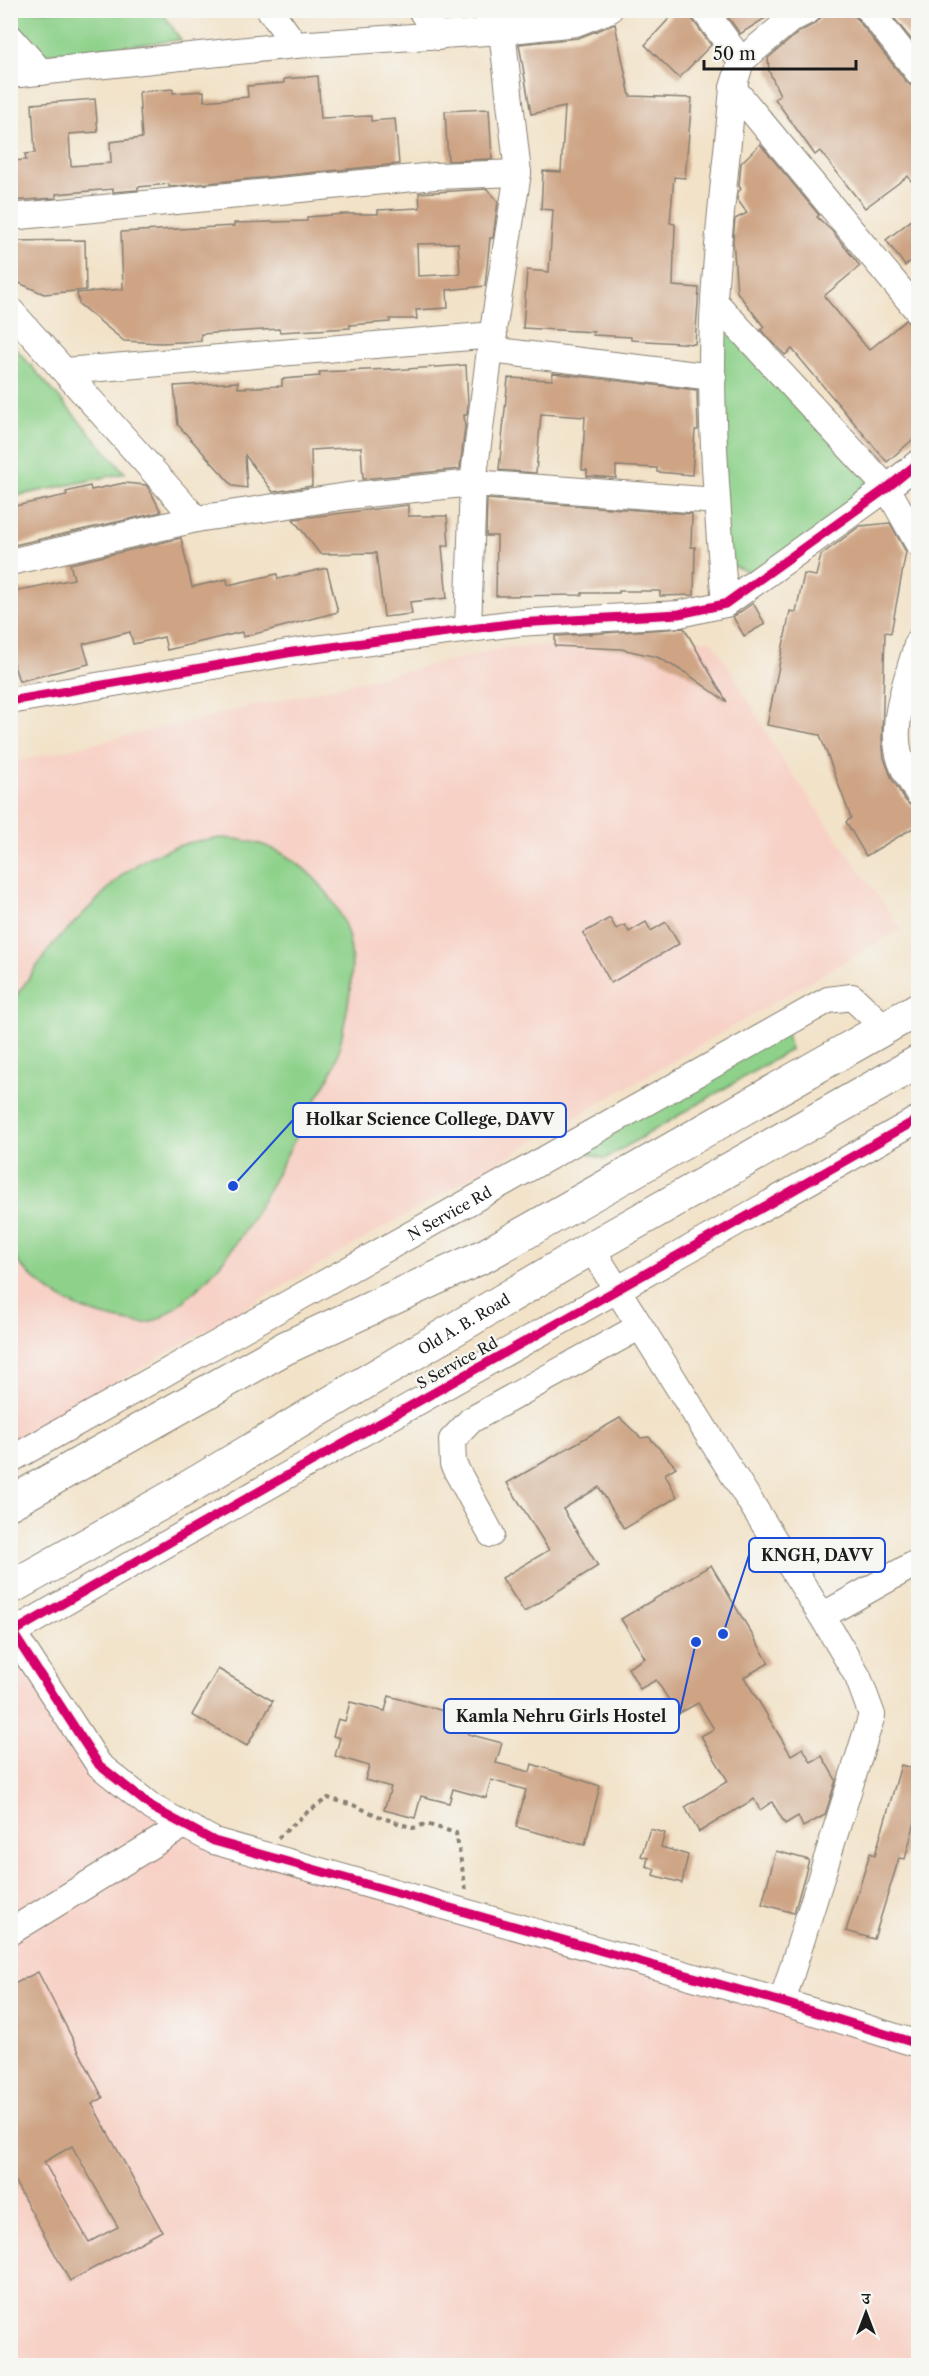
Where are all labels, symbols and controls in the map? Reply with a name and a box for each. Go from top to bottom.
scale bar [704,33,856,71]
text: 50 m [713,43,756,65]
callout: Holkar Science College, DAVV [293,1103,566,1137]
text: Holkar Science College, DAVV [306,1109,555,1129]
street label: N Service Rd [404,1182,495,1244]
street label: Old A. B. Road [414,1289,513,1358]
street label: S Service Rd [413,1333,501,1393]
callout: KNGH, DAVV [749,1538,885,1572]
text: KNGH, DAVV [761,1545,874,1565]
callout: Kamla Nehru Girls Hostel [444,1699,679,1733]
text: Kamla Nehru Girls Hostel [456,1706,667,1726]
north arrow [836,2283,896,2343]
text: उ [861,2288,872,2308]

